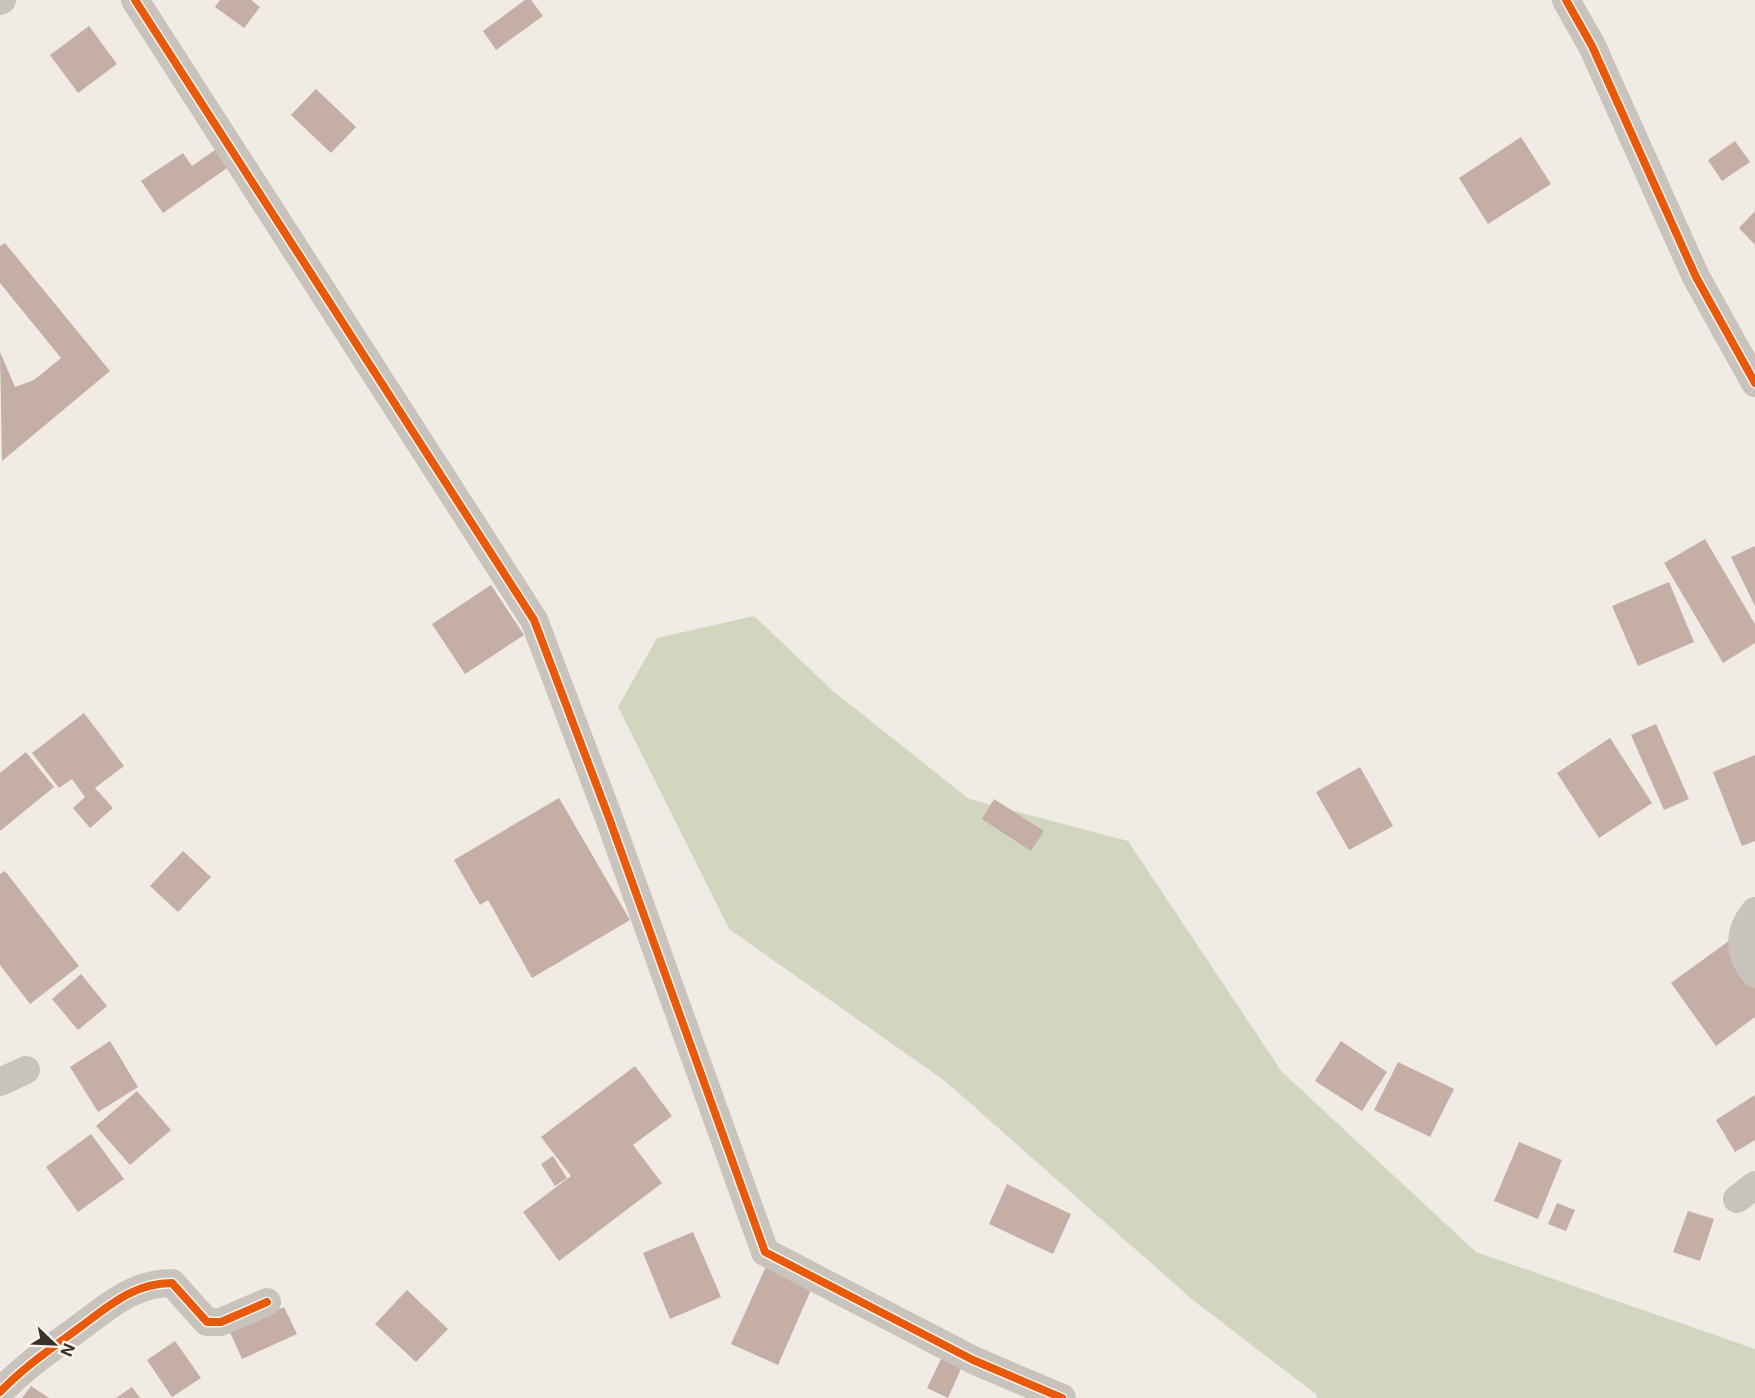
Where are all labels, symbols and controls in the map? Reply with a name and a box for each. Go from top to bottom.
north arrow [24,1314,84,1374]
text: N [56,1340,79,1359]

